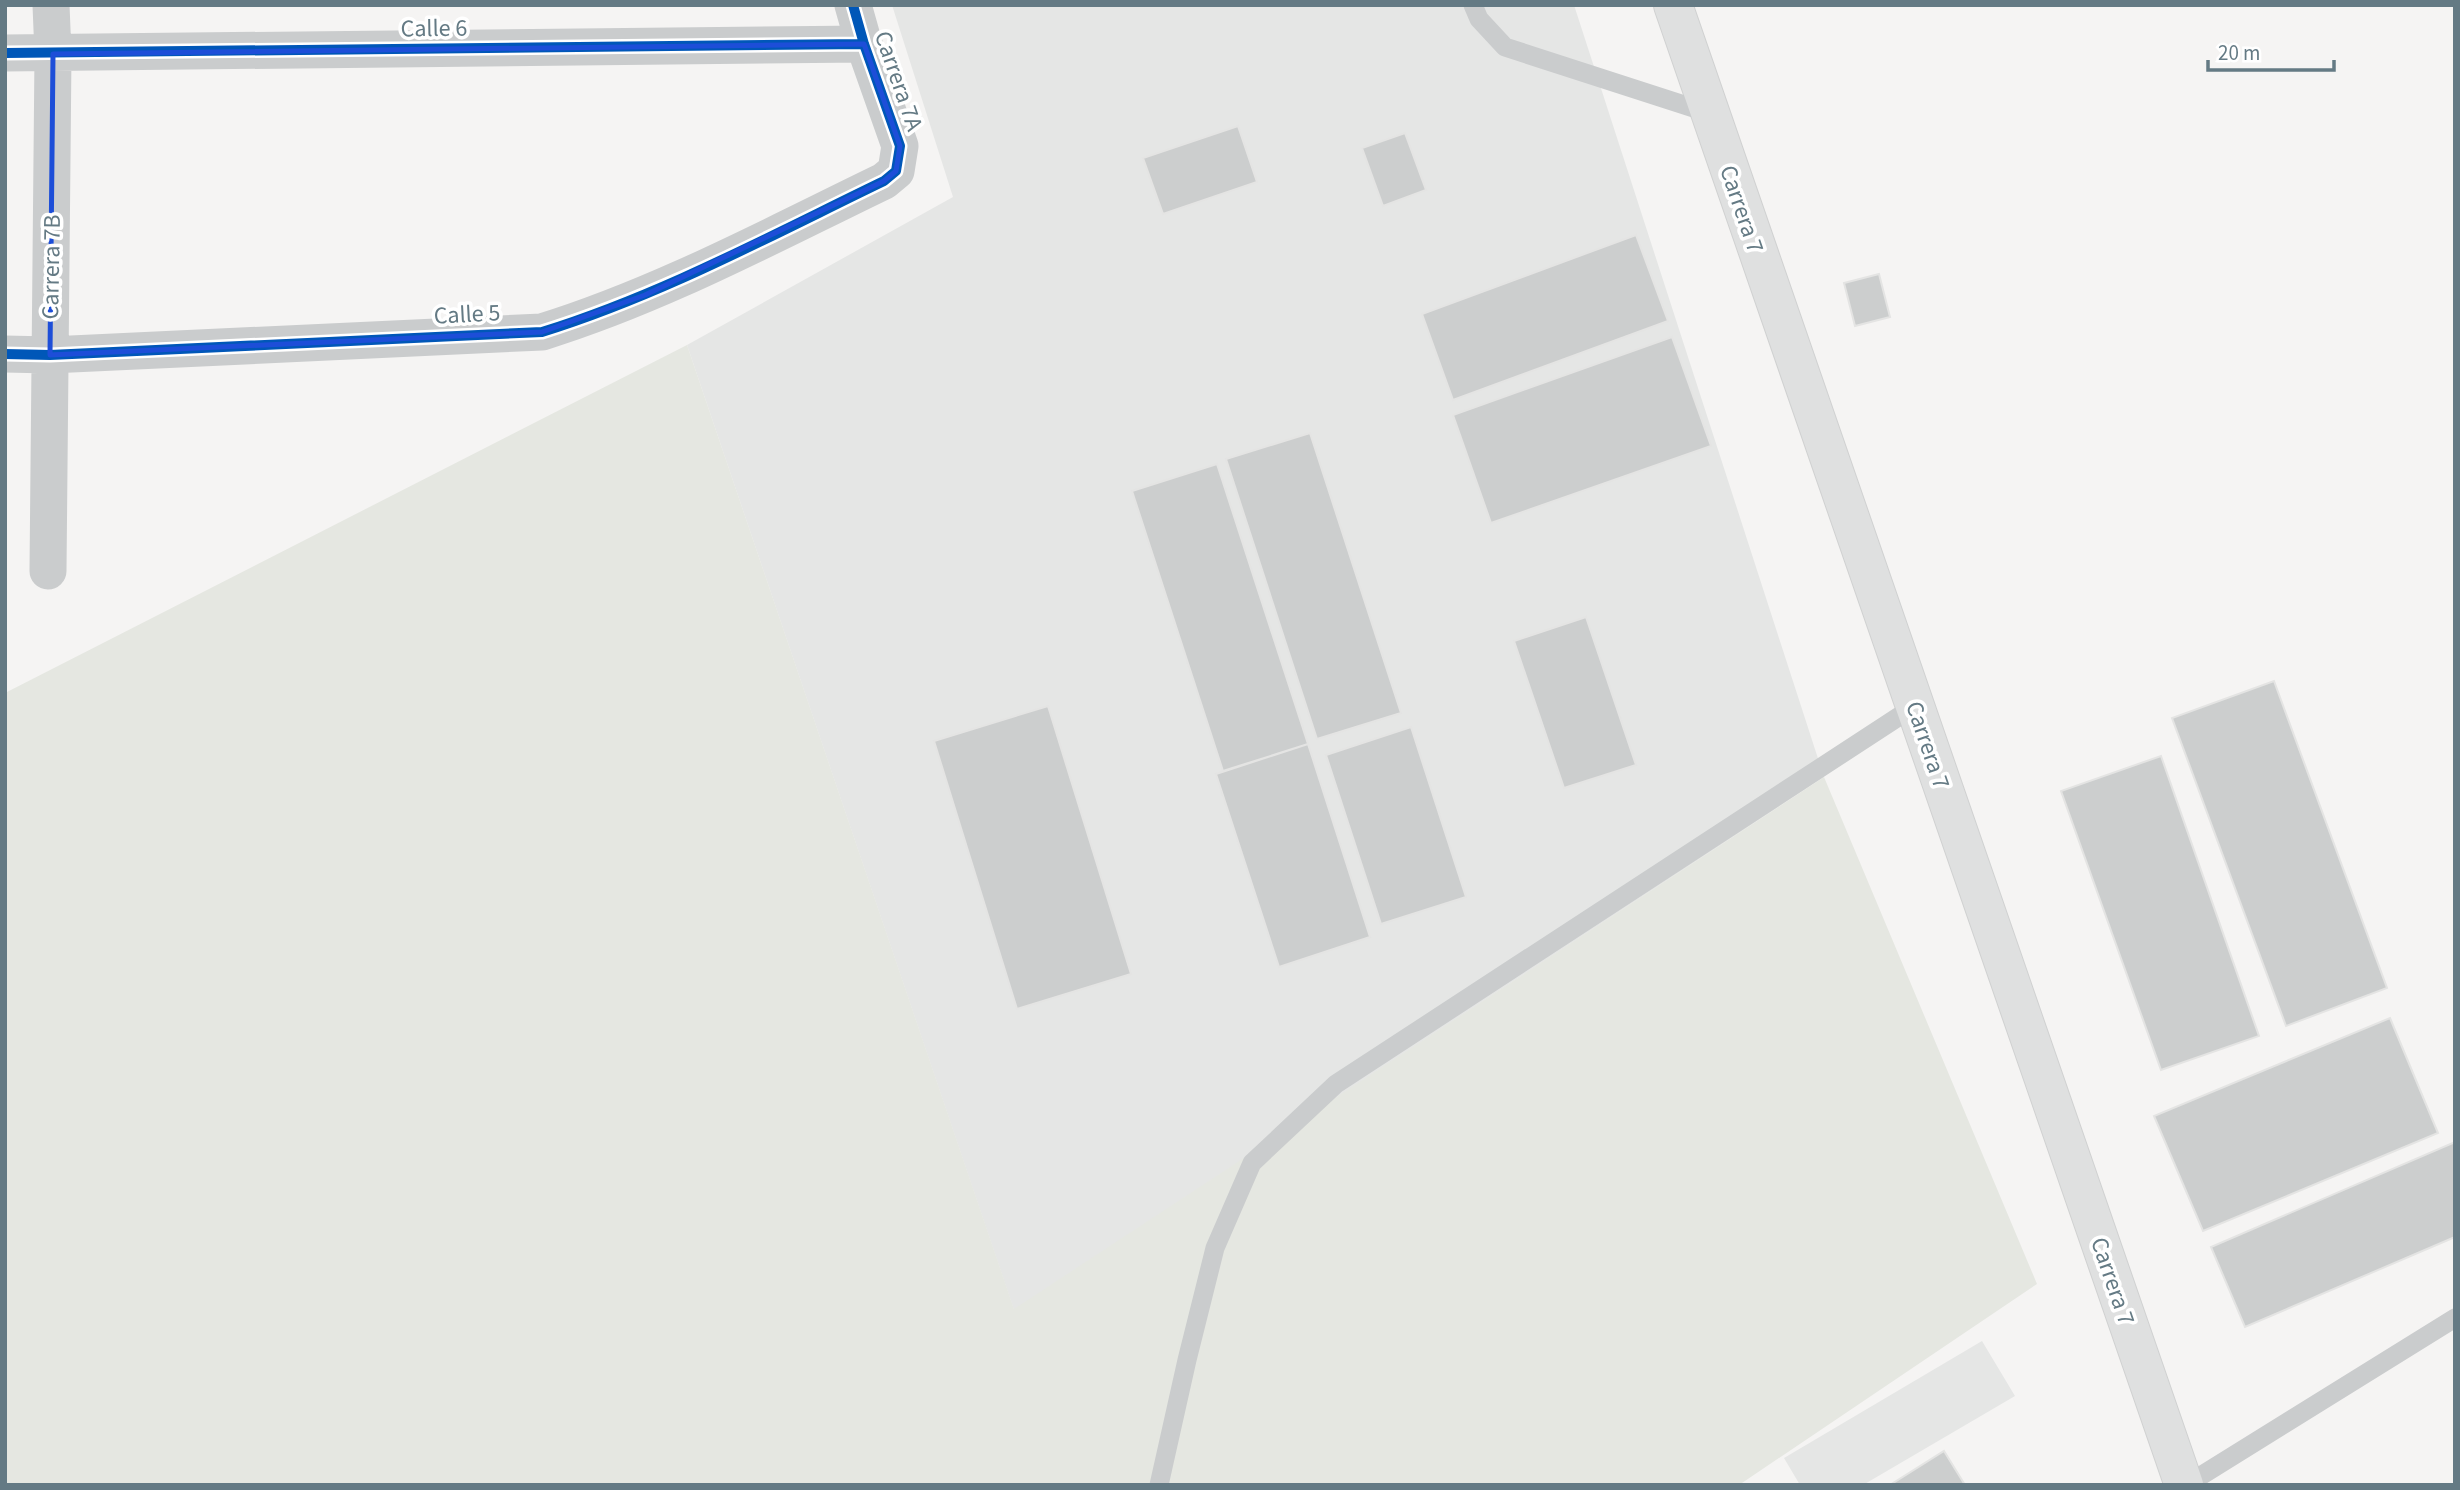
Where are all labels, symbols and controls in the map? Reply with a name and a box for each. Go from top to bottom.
street label: Calle 6 [400,10,468,47]
street label: Carrera 7A [865,26,932,136]
scale bar [2208,28,2334,72]
text: 20 m [2218,38,2260,68]
street label: Carrera 7 [1710,161,1773,258]
street label: Carrera 7B [33,214,70,320]
street label: Calle 5 [433,295,501,334]
street label: Carrera 7 [1896,697,1959,794]
street label: Carrera 7 [2081,1233,2144,1330]

